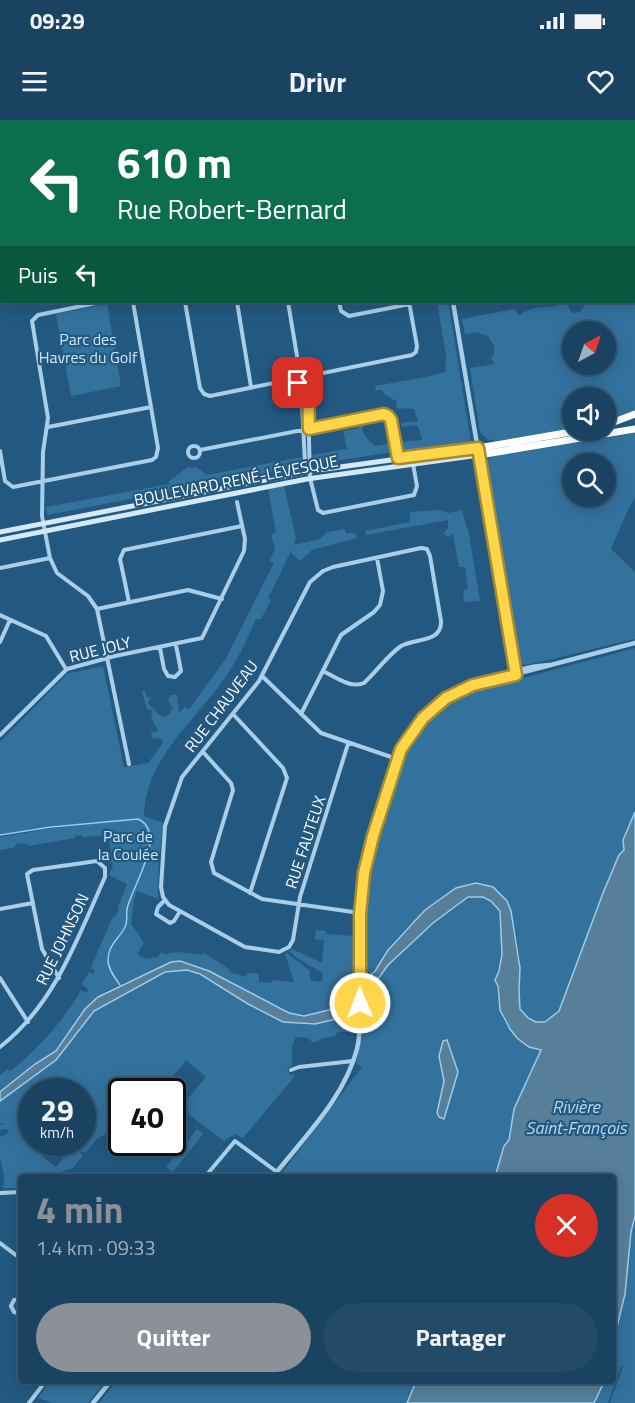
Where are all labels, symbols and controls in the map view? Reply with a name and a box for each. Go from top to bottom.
text: 09:29 [30,4,85,38]
text: Drivr [289,61,346,102]
icon: menu [18,65,51,98]
icon: heart [584,65,617,98]
text: 610 m [117,130,232,194]
icon: left [18,144,96,222]
text: Rue Robert-Bernard [117,188,347,229]
text: Puis [18,258,58,292]
icon: left [70,258,103,291]
north arrow [562,321,616,375]
map controls [562,321,616,507]
park label: Parc des Havres du Golf [39,327,138,369]
pin [272,357,323,408]
icon: arrive [281,366,314,399]
button: sound [562,387,616,441]
street label: BOULEVARD RENÉ-LÉVESQUE [132,448,340,512]
button: search [562,453,616,507]
street label: RUE JOLY [67,630,134,668]
street label: RUE CHAUVEAU [178,655,264,757]
street label: RUE FAUTEUX [279,792,331,892]
park label: Parc de la Coulée [98,824,158,866]
street label: RUE JOHNSON [29,889,95,989]
position arrow [328,971,392,1035]
speed limit sign: 40 [108,1078,186,1156]
text: 29 [40,1087,74,1133]
water label: Rivière Saint-François [525,1093,628,1141]
text: km/h [40,1121,74,1144]
text: 4 min [36,1182,123,1237]
button: close [535,1194,598,1257]
text: 1.4 km · 09:33 [36,1232,156,1263]
button: Quitter [36,1303,311,1372]
button: Partager [323,1303,598,1372]

